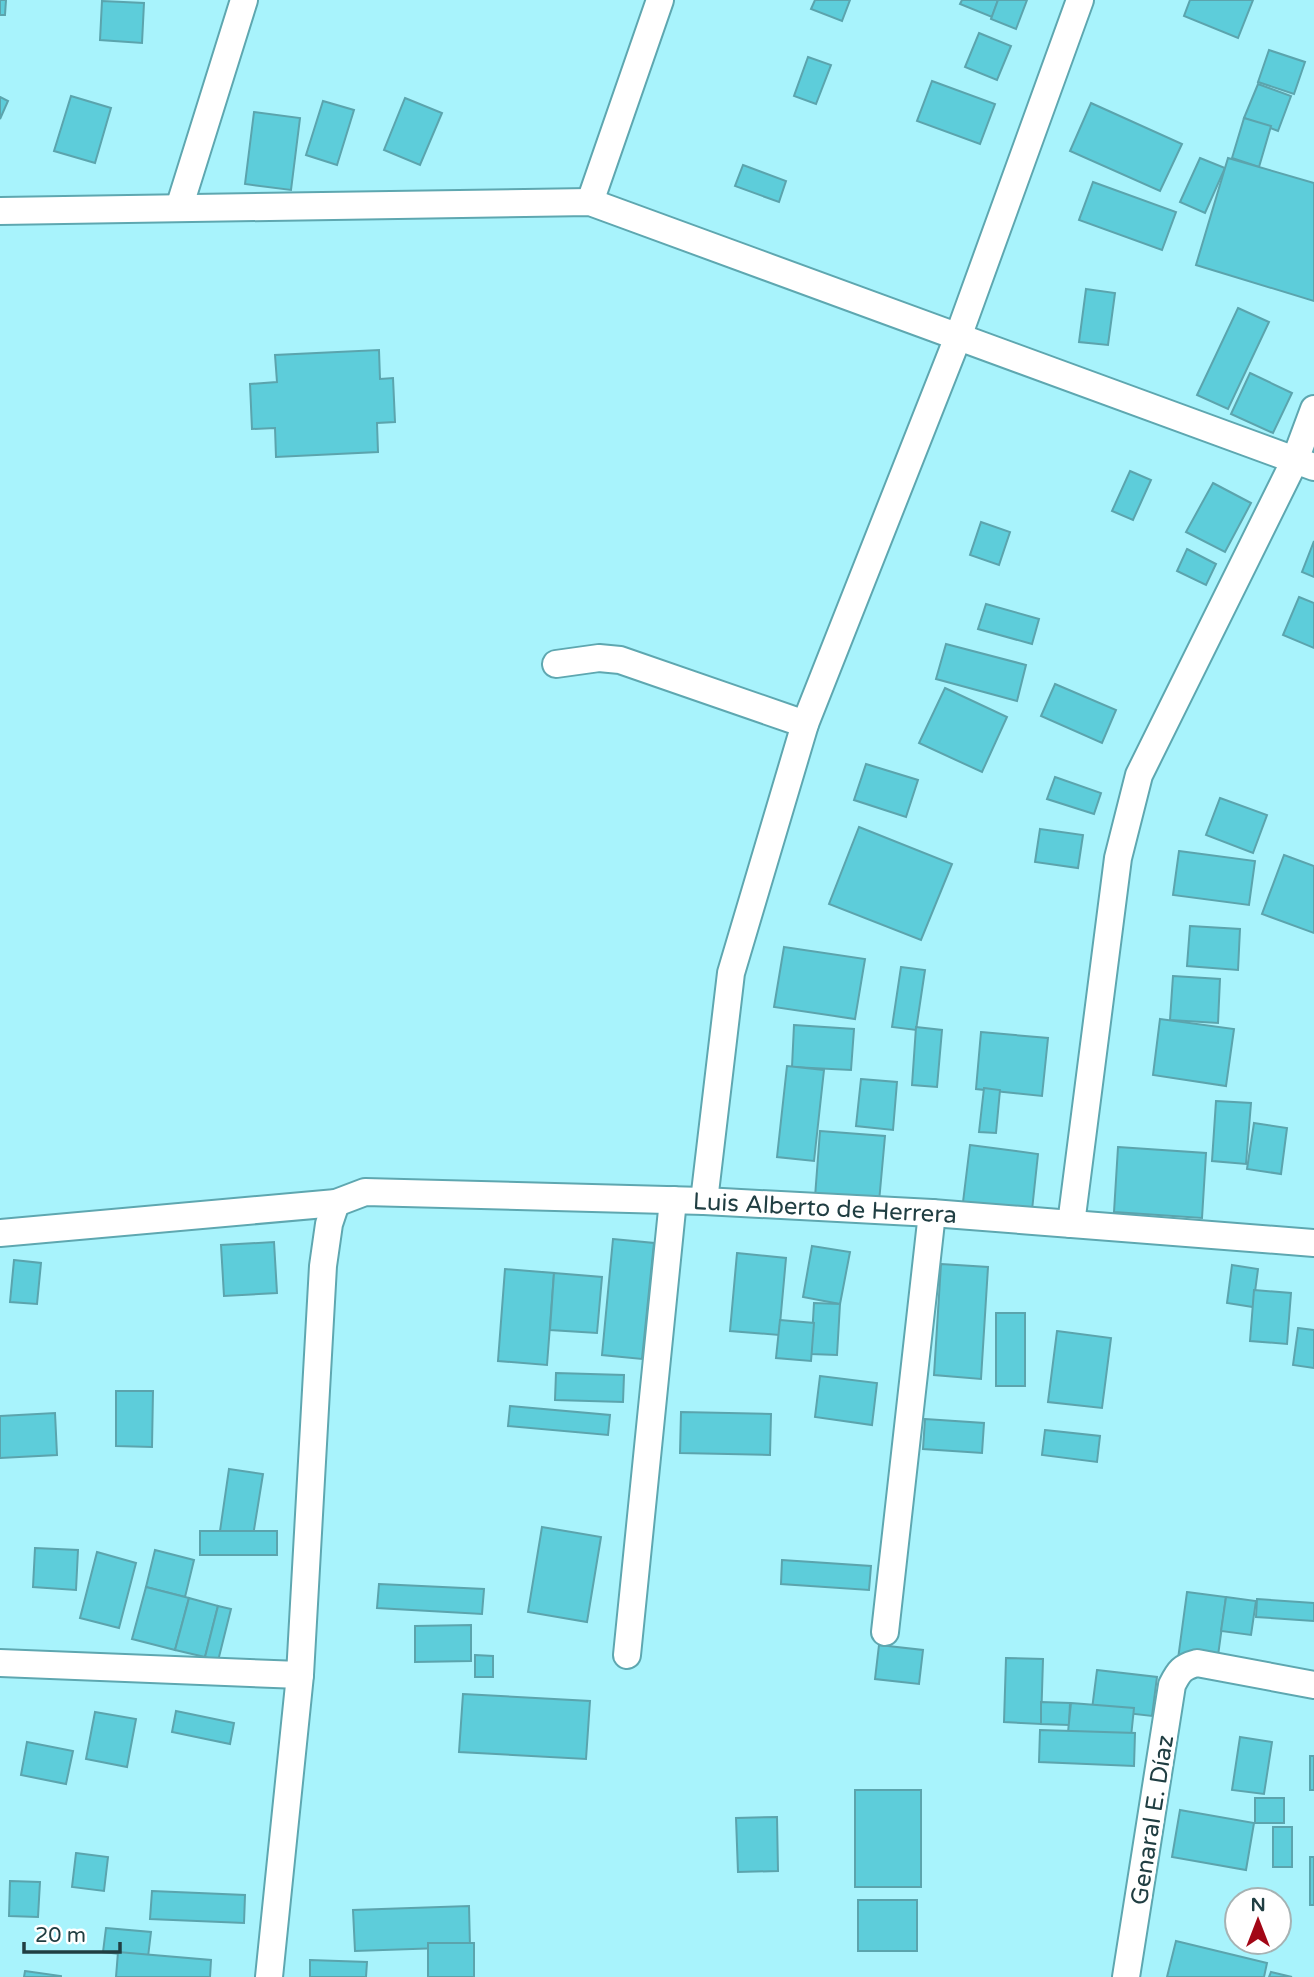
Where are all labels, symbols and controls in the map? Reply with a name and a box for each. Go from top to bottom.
street label: Luis Alberto de Herrera [692,1187,958,1230]
street label: Genaral E. Díaz [1125,1733,1180,1907]
north arrow [1223,1886,1293,1956]
text: N [1250,1894,1266,1916]
scale bar [24,1910,121,1954]
text: 20 m [35,1923,86,1948]

